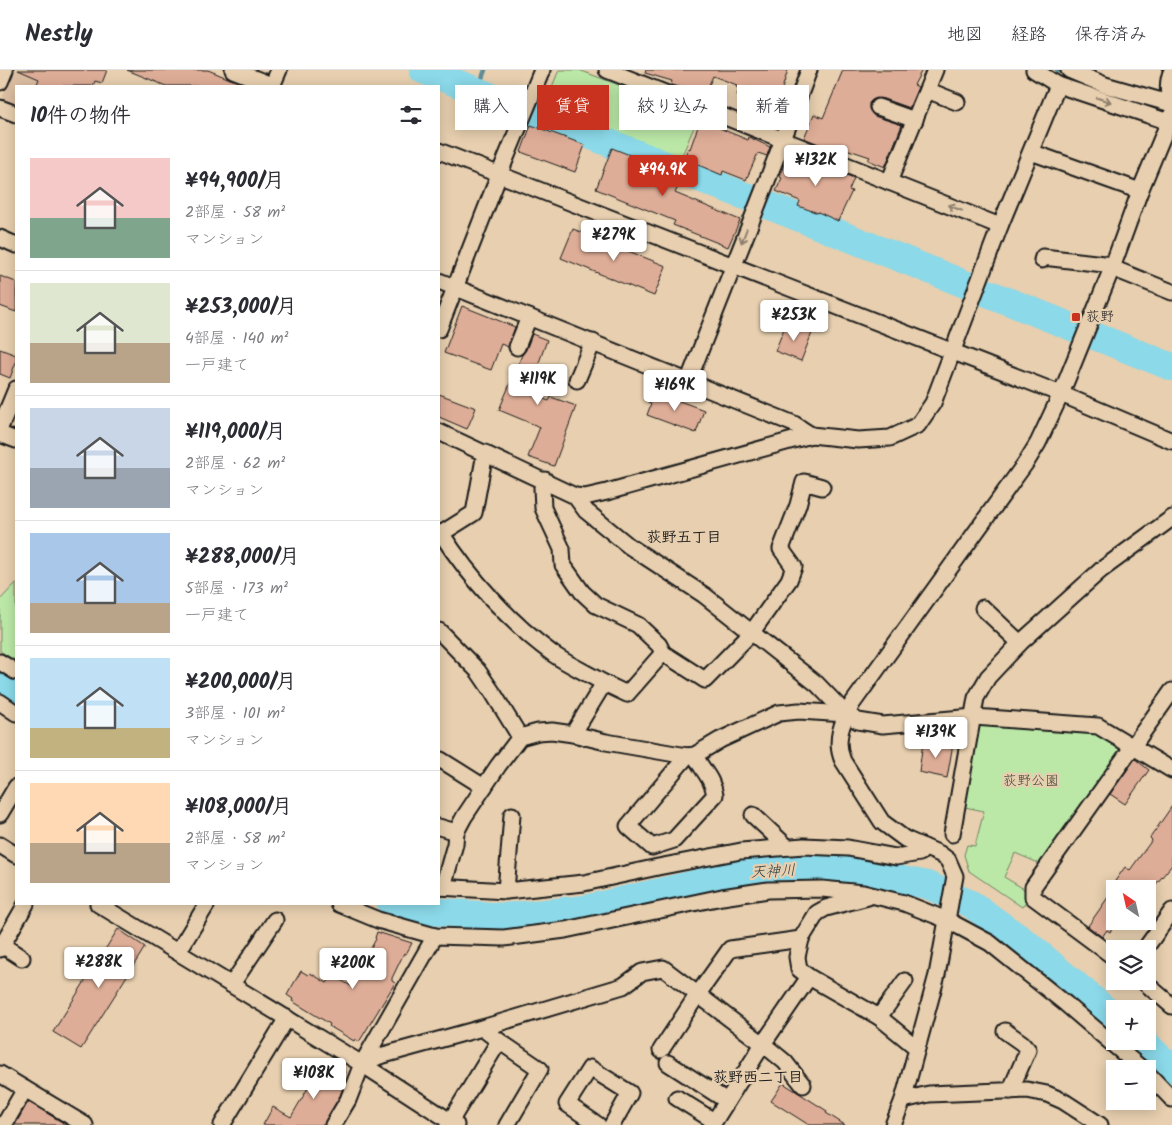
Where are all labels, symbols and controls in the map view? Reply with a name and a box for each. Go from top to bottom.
text: Nestly [25,15,93,54]
text: 地図 [947,21,983,50]
text: 経路 [1011,21,1047,50]
text: 保存済み [1075,21,1147,50]
chip: 購入 [455,85,527,130]
chip: 賃貸 [537,85,609,130]
chip: 絞り込み [619,85,727,130]
chip: 新着 [737,85,809,130]
one-way arrow [1096,96,1111,105]
text: 10件の物件 [30,100,131,133]
icon: filters [397,101,425,129]
pin: ¥132K [781,144,851,187]
text: ¥132K [795,148,837,173]
pin: ¥94.9K [622,154,704,197]
text: ¥94.9K [639,158,687,183]
text: ¥94,900/月 [185,165,285,198]
icon: home [70,178,130,238]
text: 2部屋 · 58 m² [185,200,285,225]
one-way arrow [948,203,963,212]
pin: ¥279K [579,220,649,262]
text: ¥279K [592,223,636,248]
text: マンション [185,227,264,252]
one-way arrow [739,228,748,243]
text: ¥253,000/月 [185,291,297,324]
pin: ¥253K [759,300,829,342]
icon: home [70,303,130,363]
text: ¥253K [771,303,817,328]
place label: 荻野 [1086,306,1114,328]
marker: 荻野 [1070,311,1082,323]
text: 4部屋 · 140 m² [185,326,288,351]
text: 一戸建て [185,353,249,378]
pin: ¥119K [503,364,573,406]
text: ¥119K [519,367,557,392]
pin: ¥169K [640,370,710,412]
text: ¥169K [654,373,696,398]
text: ¥119,000/月 [185,416,286,449]
icon: home [70,428,130,488]
text: 2部屋 · 62 m² [185,451,285,476]
text: マンション [185,478,264,503]
district label: 荻野五丁目 [646,526,722,550]
text: ¥288,000/月 [185,541,300,574]
icon: home [70,553,130,613]
text: 5部屋 · 173 m² [185,576,288,601]
text: 一戸建て [185,603,249,628]
text: ¥200,000/月 [185,666,296,699]
icon: home [70,678,130,738]
text: 3部屋 · 101 m² [185,701,285,726]
pin: ¥139K [901,716,971,759]
text: ¥139K [915,720,957,745]
text: マンション [185,728,264,753]
park label: 荻野公園 [1003,770,1059,792]
text: ¥108,000/月 [185,791,292,824]
icon: home [70,803,130,863]
text: 2部屋 · 58 m² [185,826,285,851]
text: マンション [185,853,264,878]
water label: 天神川 [750,859,796,885]
north arrow [1106,880,1156,930]
map controls [1106,880,1156,1110]
button: layers [1106,940,1156,990]
pin: ¥288K [64,946,134,989]
pin: ¥200K [318,948,388,990]
text: ¥288K [75,950,123,975]
text: ¥200K [330,951,376,976]
button: + [1106,1000,1156,1050]
pin: ¥108K [279,1058,349,1100]
button: − [1106,1060,1156,1110]
text: ¥108K [293,1061,335,1086]
district label: 荻野西二丁目 [713,1066,803,1090]

